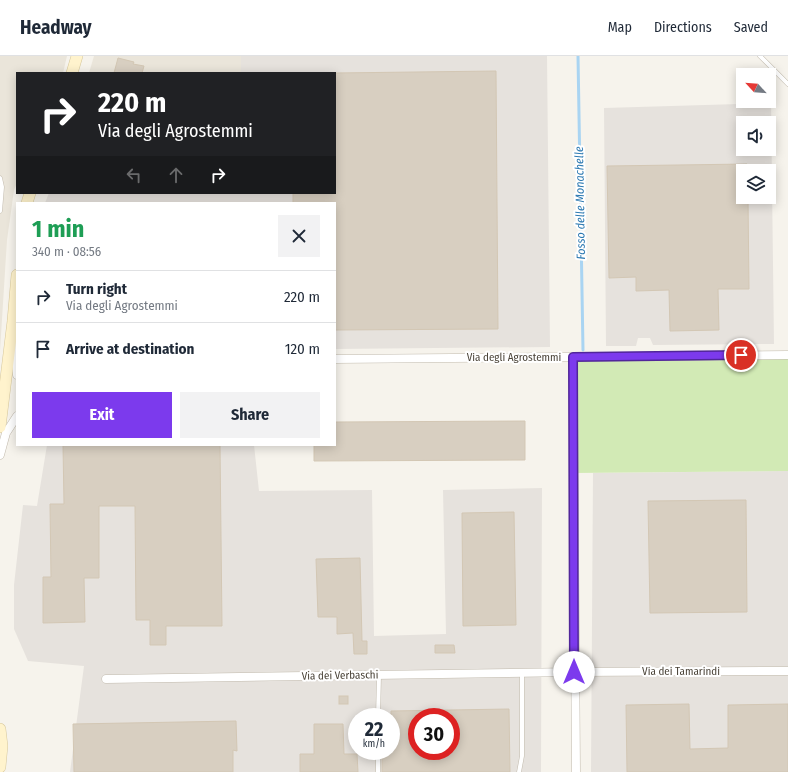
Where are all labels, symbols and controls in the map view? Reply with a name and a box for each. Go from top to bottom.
text: Headway [20,16,92,39]
text: Map [608,19,632,36]
text: Directions [654,19,712,36]
text: Saved [734,19,768,36]
north arrow [736,68,776,108]
map controls [736,68,776,204]
text: 220 m [98,86,166,119]
icon: right [32,88,84,140]
button: sound [736,116,776,156]
text: Via degli Agrostemmi [98,120,253,142]
water label: Fosso delle Monachelle [572,146,588,260]
icon: left [123,164,145,186]
icon: ahead [165,164,187,186]
icon: right [207,164,229,186]
button: layers [736,164,776,204]
text: 1 min [32,215,84,243]
button: close [278,215,320,257]
text: 340 m · 08:56 [32,244,101,259]
text: Turn right [66,280,127,298]
icon: right [32,286,54,308]
text: 220 m [284,288,320,306]
text: Via degli Agrostemmi [66,298,178,313]
icon: arrive [32,338,54,360]
pin [724,338,758,372]
text: Arrive at destination [66,340,194,358]
text: 120 m [285,340,320,358]
icon: arrive [730,344,752,366]
street label: Via degli Agrostemmi [467,351,562,364]
button: Exit [32,392,172,438]
button: Share [180,392,320,438]
position arrow [553,651,595,693]
street label: Via dei Tamarindi [642,665,720,678]
street label: Via dei Verbaschi [302,668,379,683]
speed limit sign: 30 [408,708,460,760]
text: 22 [365,717,383,741]
text: km/h [363,738,385,750]

